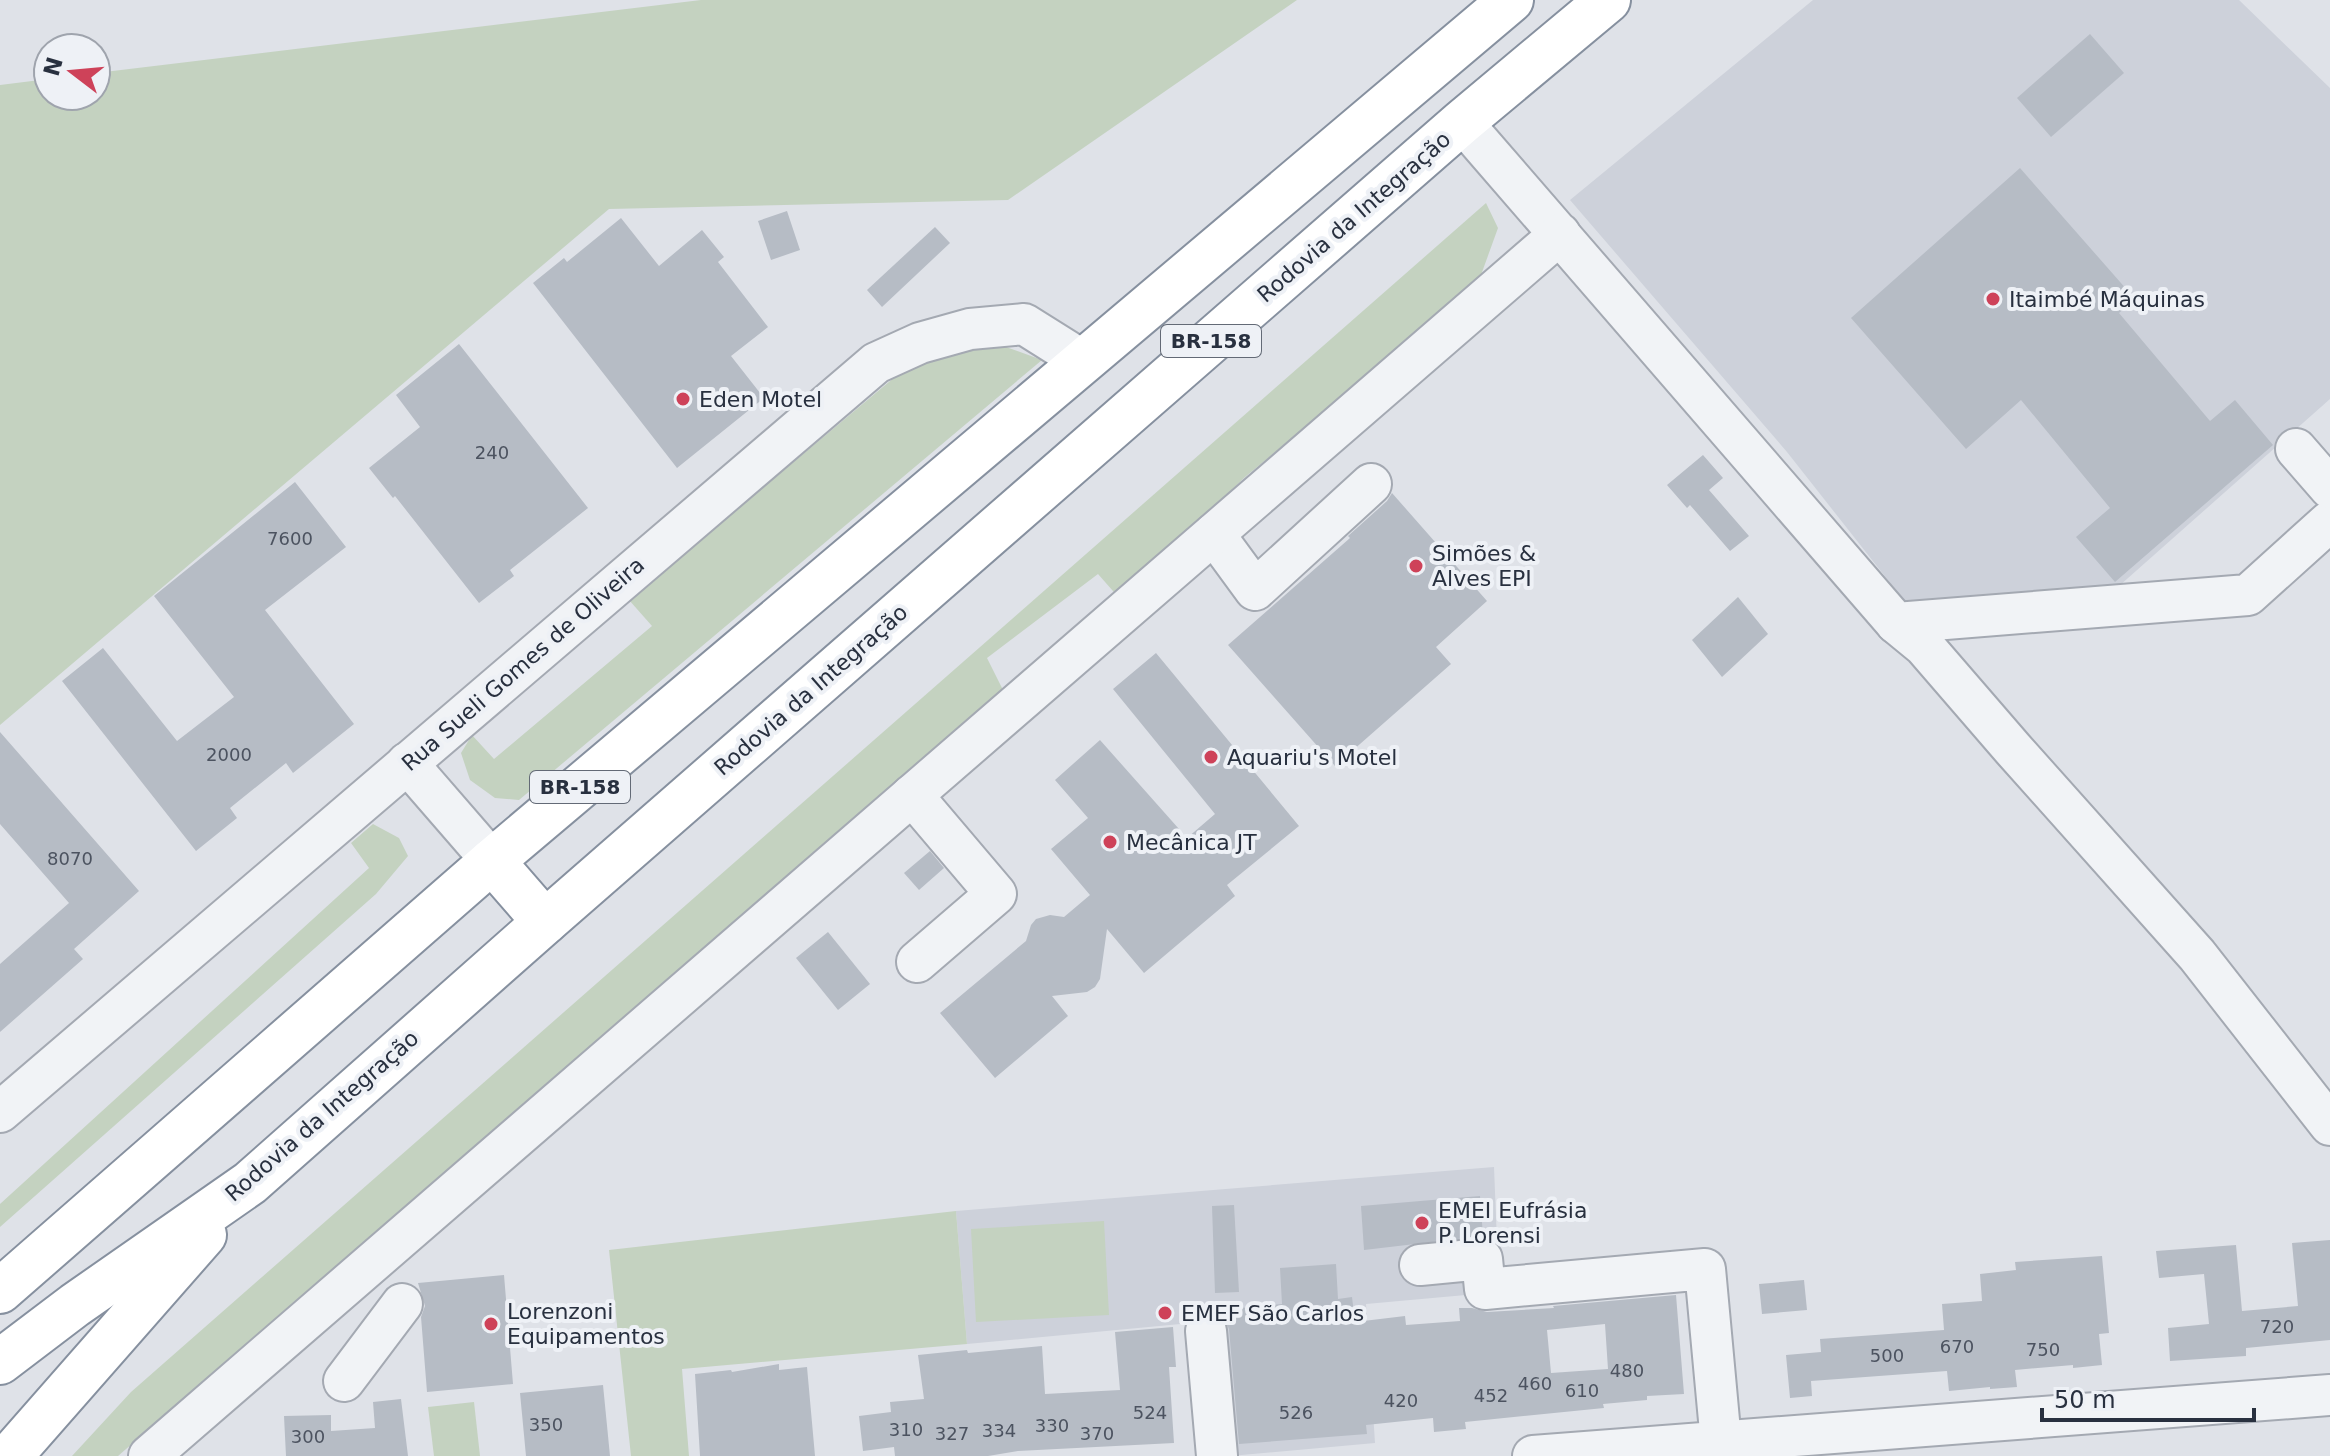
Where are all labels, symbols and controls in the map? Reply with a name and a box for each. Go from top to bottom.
north arrow [32,32,112,112]
text: N [39,54,68,79]
street label: Rodovia da Integração [1252,126,1456,308]
place label: Itaimbé Máquinas [2009,287,2205,312]
marker: Itaimbé Máquinas [1984,290,2002,308]
road number: BR-158 [1161,325,1261,357]
place label: Eden Motel [699,387,822,412]
marker: Eden Motel [674,390,692,408]
house number: 240 [475,442,509,463]
house number: 7600 [267,528,313,549]
place label: Simões & Alves EPI [1432,541,1536,591]
street label: Rua Sueli Gomes de Oliveira [397,552,649,776]
marker: Simões & Alves EPI [1407,557,1425,575]
street label: Rodovia da Integração [709,599,913,781]
house number: 2000 [206,744,252,765]
place label: Aquariu's Motel [1227,745,1397,770]
marker: Aquariu's Motel [1202,748,1220,766]
road number: BR-158 [530,771,630,803]
place label: Mecânica JT [1126,830,1257,855]
marker: Mecânica JT [1101,833,1119,851]
house number: 8070 [47,848,93,869]
street label: Rodovia da Integração [220,1025,424,1207]
place label: EMEI Eufrásia P. Lorensi [1438,1198,1587,1248]
marker: EMEI Eufrásia P. Lorensi [1413,1214,1431,1232]
place label: Lorenzoni Equipamentos [507,1299,665,1349]
place label: EMEF São Carlos [1181,1301,1364,1326]
marker: EMEF São Carlos [1156,1304,1174,1322]
marker: Lorenzoni Equipamentos [482,1315,500,1333]
house number: 720 [2260,1316,2294,1337]
house number: 670 [1940,1336,1974,1357]
house number: 750 [2026,1339,2060,1360]
house number: 500 [1870,1345,1904,1366]
house number: 480 [1610,1360,1644,1381]
scale bar [2042,1372,2254,1422]
house number: 460 [1518,1373,1552,1394]
house number: 610 [1565,1380,1599,1401]
house number: 452 [1474,1385,1508,1406]
text: 50 m [2054,1386,2116,1414]
house number: 420 [1384,1390,1418,1411]
house number: 524 [1133,1402,1167,1423]
house number: 526 [1279,1402,1313,1423]
house number: 350 [529,1414,563,1435]
house number: 330 [1035,1415,1069,1436]
house number: 310 [889,1419,923,1440]
house number: 334 [982,1420,1016,1441]
house number: 327 [935,1423,969,1444]
house number: 370 [1080,1423,1114,1444]
house number: 300 [291,1426,325,1447]

